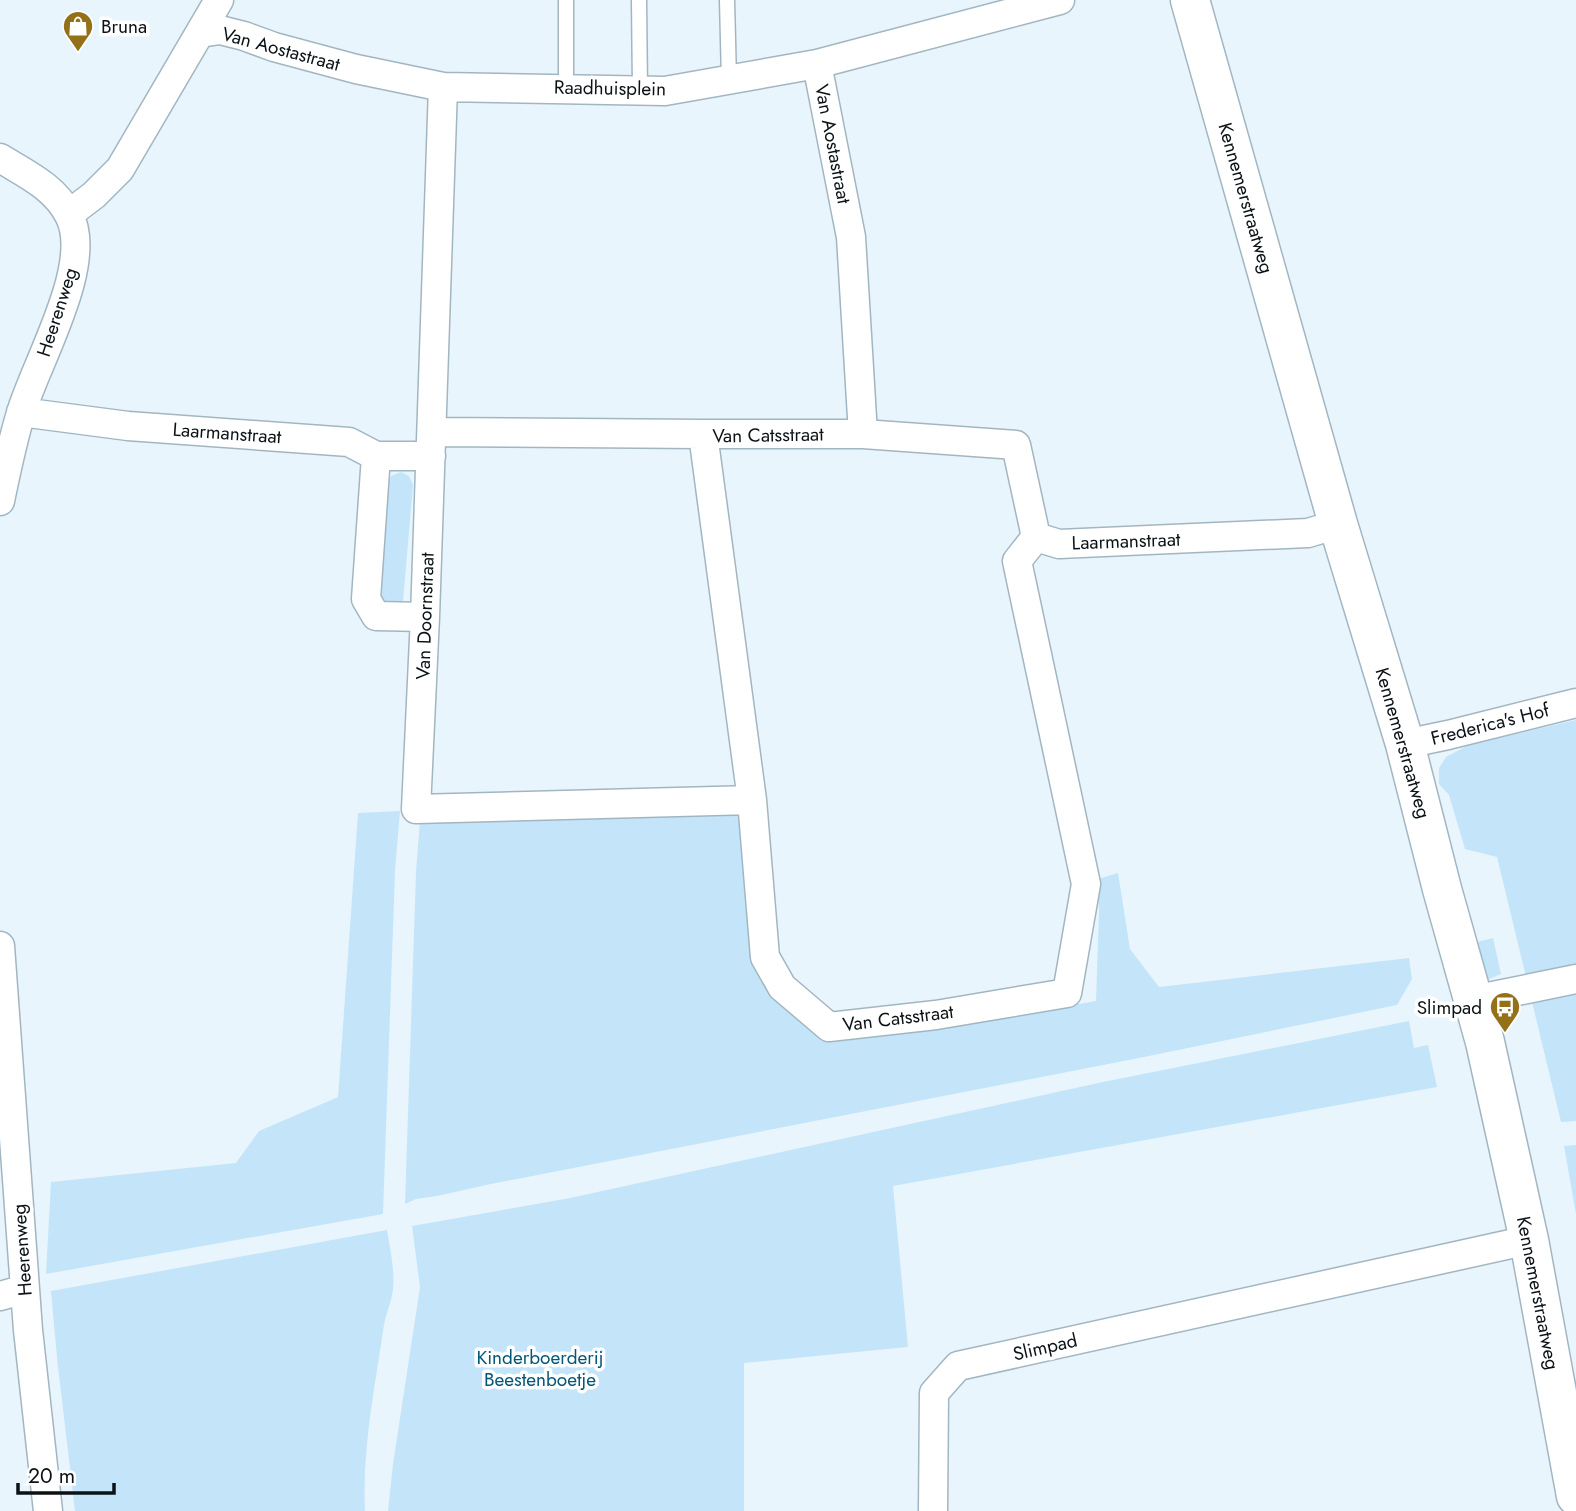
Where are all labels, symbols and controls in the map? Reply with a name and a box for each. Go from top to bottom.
shop icon: Bruna [61,9,95,53]
place label: Bruna [101,13,147,40]
street label: Van Aostastraat [219,20,344,78]
street label: Raadhuisplein [554,74,666,102]
street label: Van Aostastraat [808,82,858,207]
street label: Kennemerstraatweg [1212,119,1280,277]
street label: Heerenweg [30,264,84,360]
street label: Laarmanstraat [172,416,283,450]
street label: Van Catsstraat [712,421,824,449]
street label: Laarmanstraat [1071,526,1181,556]
street label: Van Doornstraat [409,552,441,680]
street label: Kennemerstraatweg [1369,664,1437,822]
street label: Frederica's Hof [1428,696,1553,752]
bus stop icon: Slimpad [1488,990,1522,1034]
place label: Slimpad [1417,994,1482,1021]
street label: Van Catsstraat [841,998,955,1038]
street label: Heerenweg [5,1203,39,1297]
street label: Kennemerstraatweg [1510,1214,1566,1372]
street label: Slimpad [1010,1326,1080,1368]
park label: Kinderboerderij Beestenboetje [476,1344,604,1393]
scale bar [18,1452,114,1496]
text: 20 m [28,1461,75,1491]

